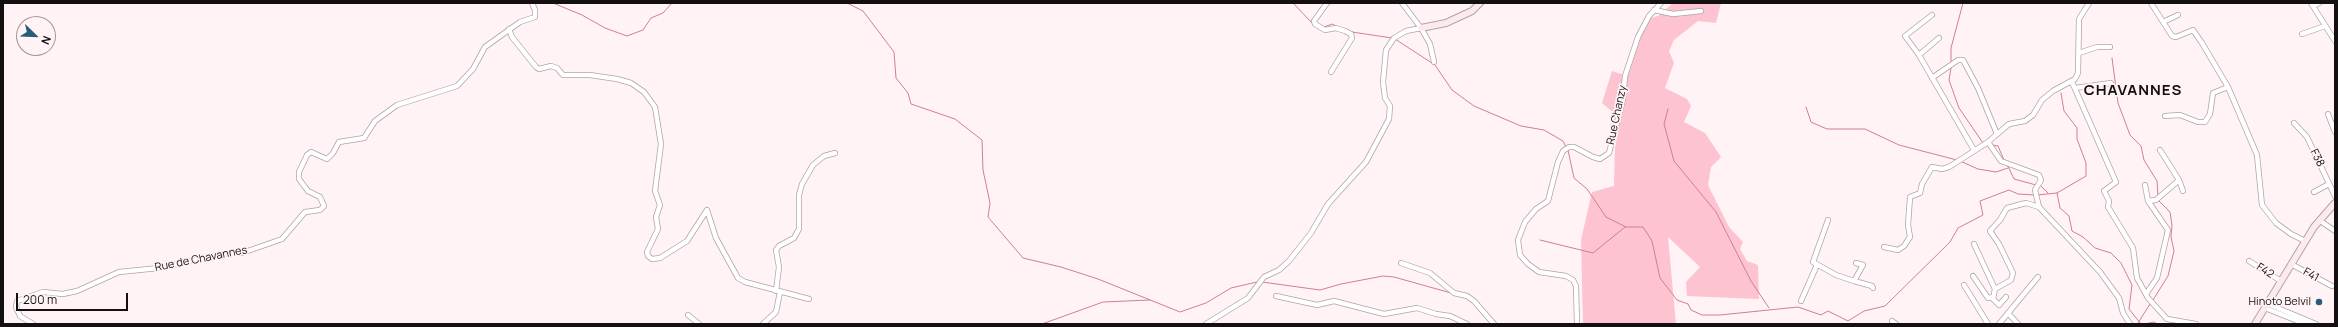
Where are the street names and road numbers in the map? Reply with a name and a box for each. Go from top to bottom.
street label: Rue Chanzy [1604,84,1630,146]
street label: F38 [2307,147,2327,169]
street label: Rue de Chavannes [154,244,248,274]
street label: F42 [2254,261,2276,281]
street label: F41 [2301,265,2321,285]

